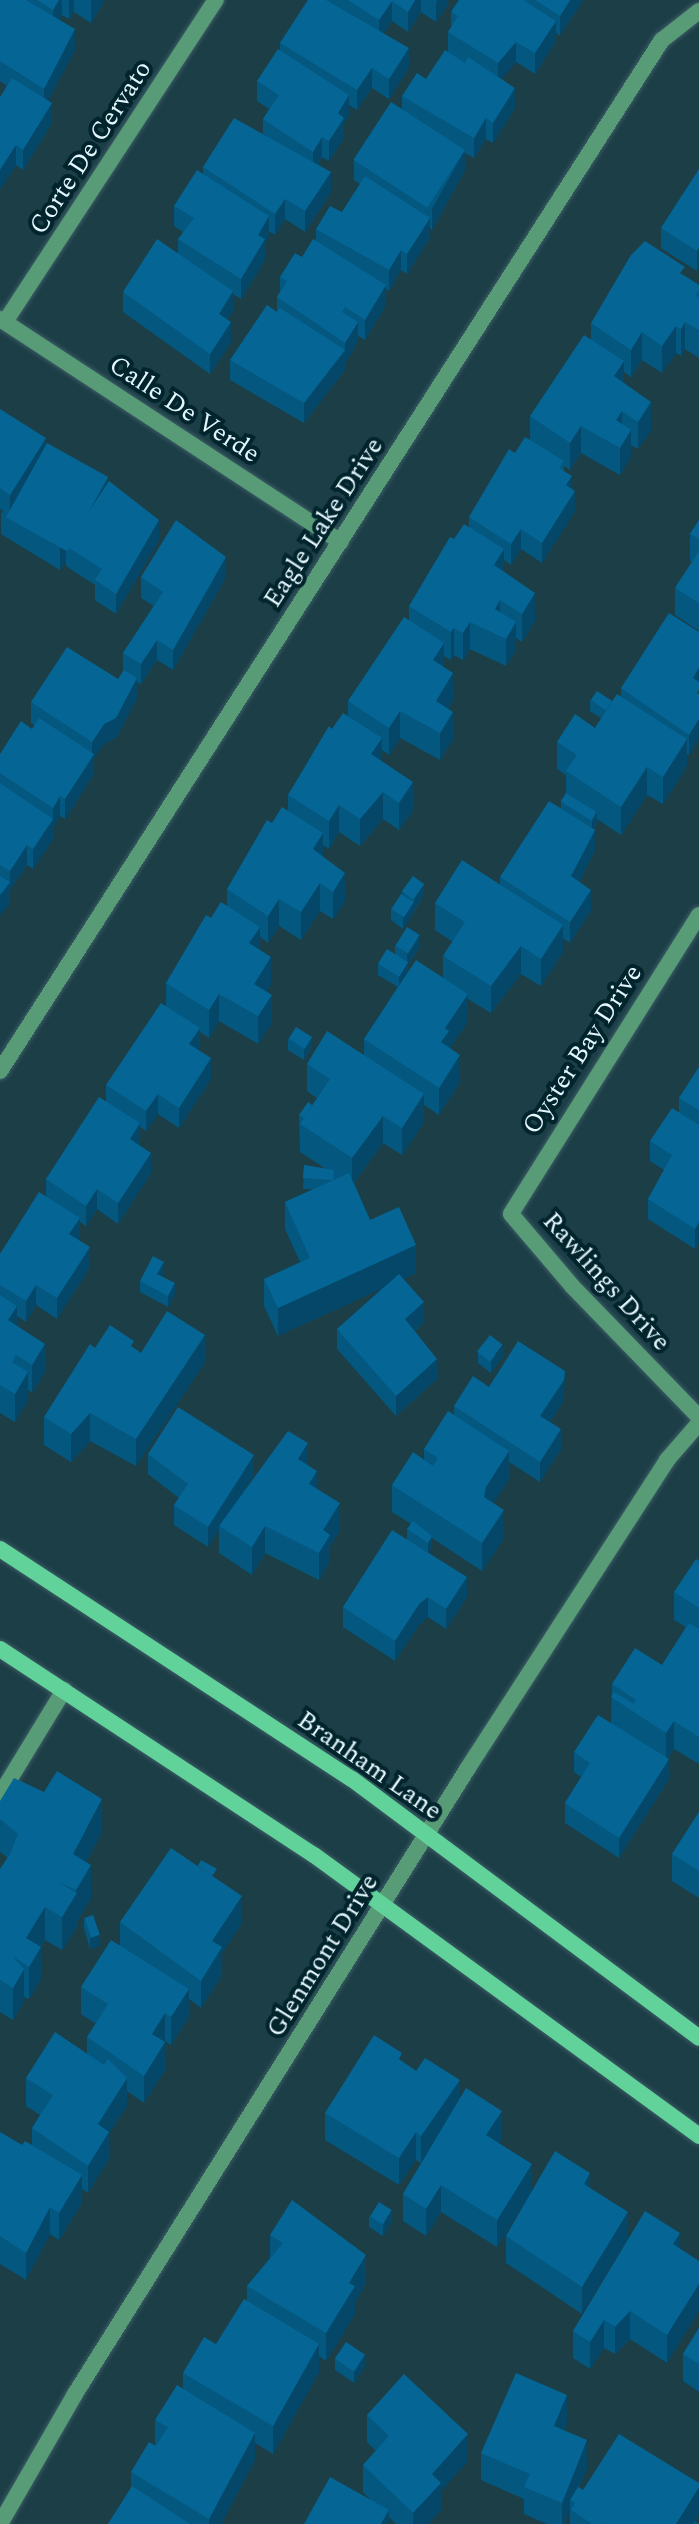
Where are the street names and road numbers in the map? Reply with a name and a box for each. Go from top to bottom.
street label: Corte De Cervato [23,55,159,241]
street label: Calle De Verde [103,350,265,470]
street label: Eagle Lake Drive [258,432,390,614]
street label: Oyster Bay Drive [517,959,649,1141]
street label: Rawlings Drive [536,1206,676,1358]
street label: Branham Lane [291,1705,447,1827]
street label: Glenmont Drive [260,1869,386,2043]

